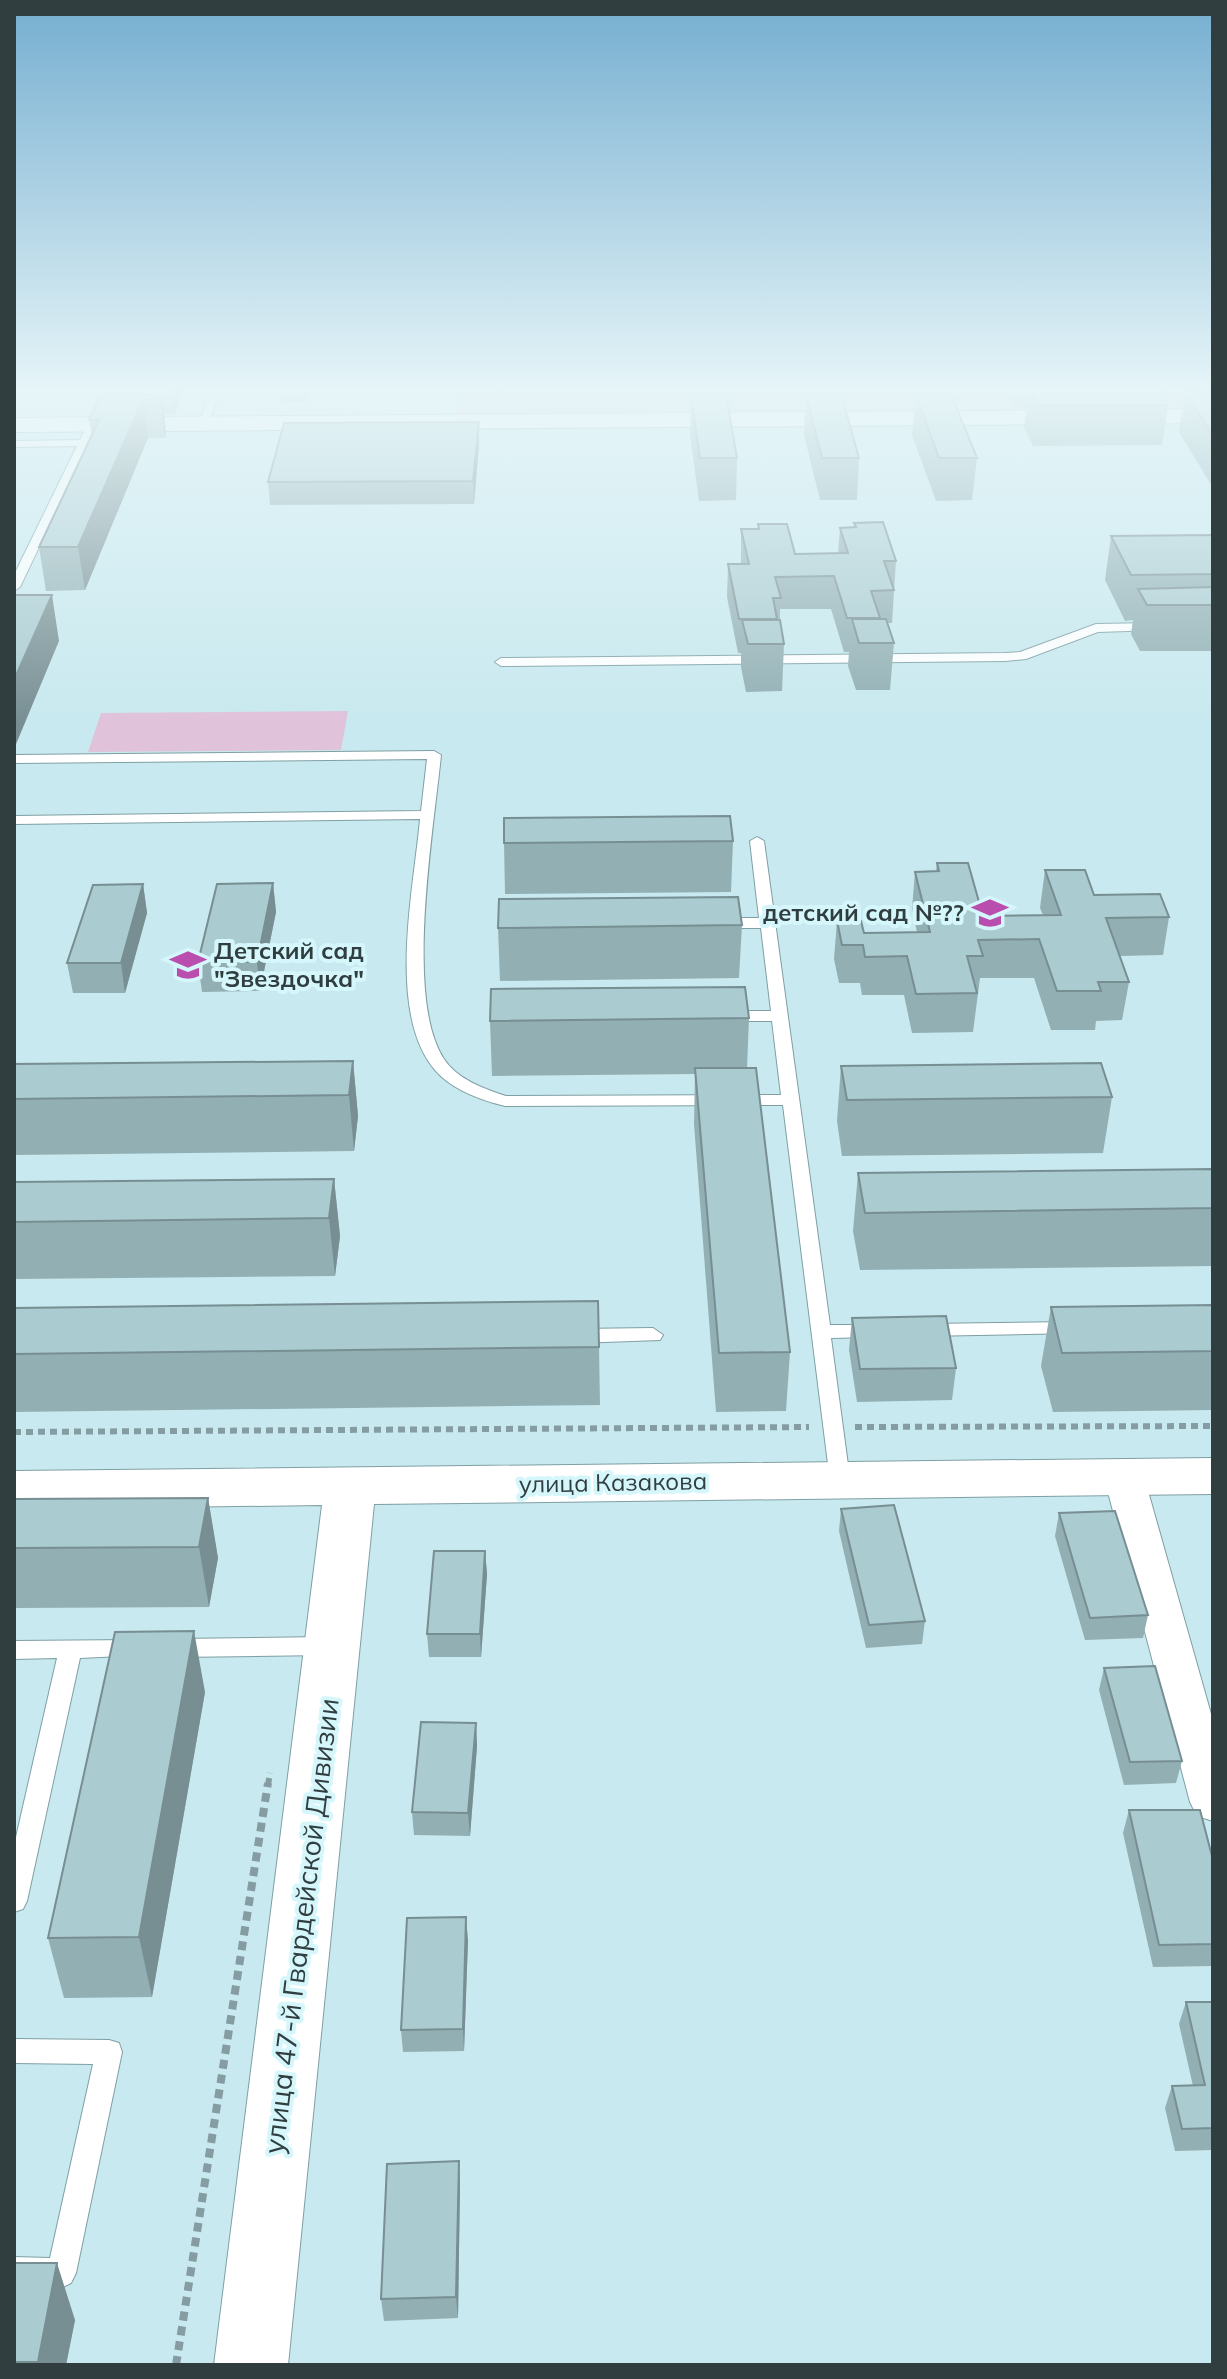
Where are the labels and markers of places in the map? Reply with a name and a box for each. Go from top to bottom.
school or university icon: детский сад №?? [971,894,1009,932]
place label: детский сад №?? [763,897,964,927]
place label: Детский сад "Звездочка" [214,935,364,993]
school or university icon: Детский сад "Звездочка" [169,946,207,984]

